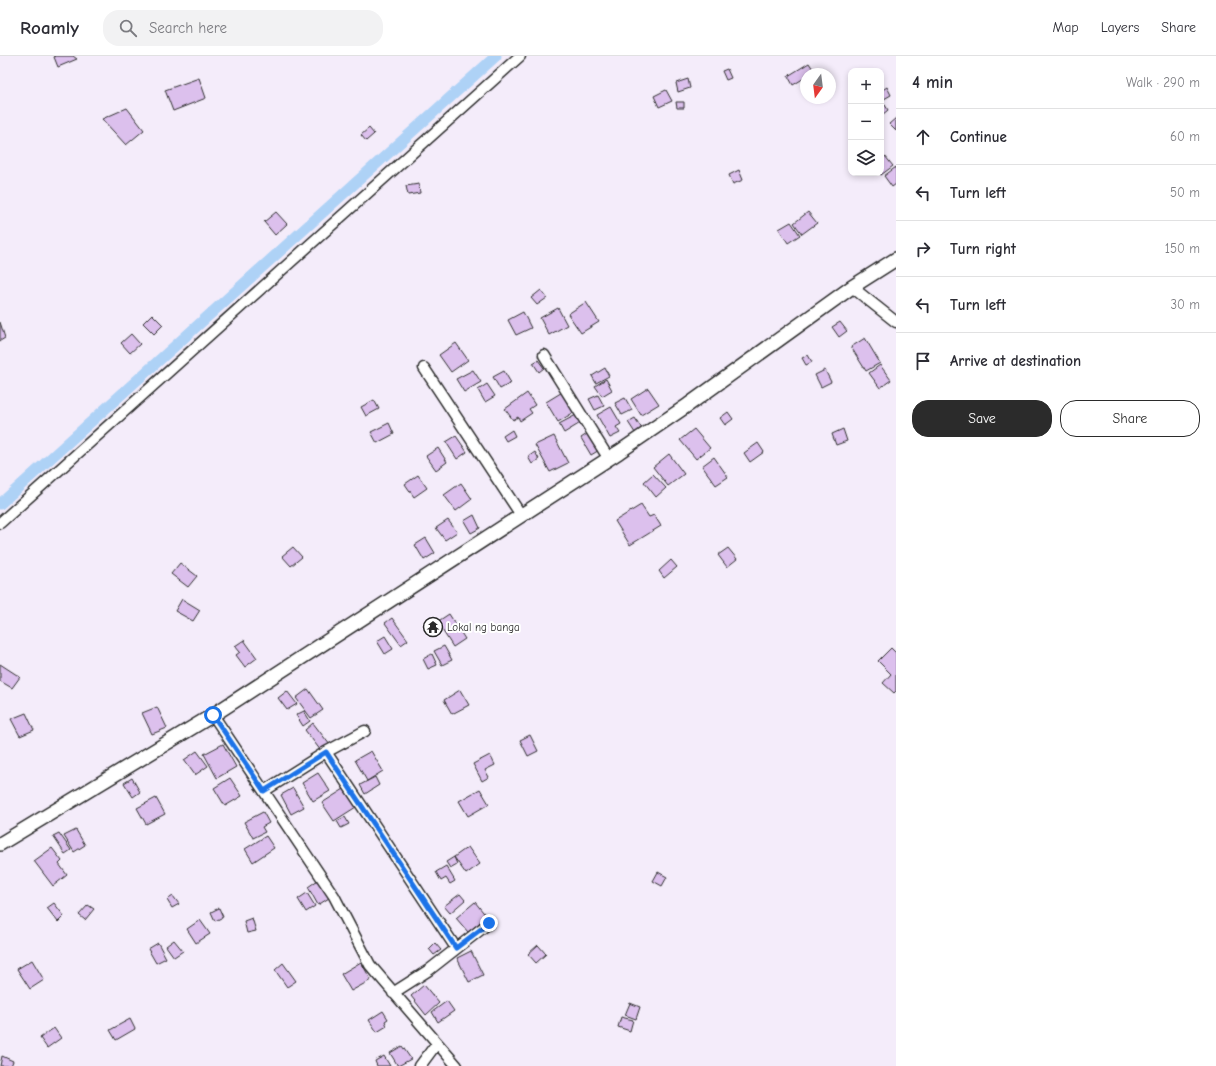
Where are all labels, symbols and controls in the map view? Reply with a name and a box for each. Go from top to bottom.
search box [103,10,383,46]
text: Roamly [20,17,79,39]
icon: search [117,17,139,39]
text: Search here [149,19,227,37]
text: Map [1052,19,1079,36]
text: Layers [1101,19,1139,36]
text: Share [1161,19,1196,36]
north arrow [800,68,836,104]
map controls [848,68,884,176]
button: + [848,68,884,104]
text: 4 min [912,73,953,92]
text: Walk · 290 m [1126,75,1200,90]
button: − [848,104,884,140]
icon: ahead [912,126,934,148]
text: Continue [950,128,1007,146]
text: 60 m [1170,129,1200,144]
button: layers [848,140,884,176]
icon: left [912,182,934,204]
text: Turn left [950,184,1006,202]
text: 50 m [1170,185,1200,200]
icon: right [912,238,934,260]
text: Turn right [950,240,1016,258]
text: 150 m [1165,241,1200,256]
icon: left [912,294,934,316]
text: Turn left [950,296,1006,314]
text: 30 m [1170,297,1200,312]
icon: arrive [912,350,934,372]
text: Arrive at destination [950,352,1081,370]
button: Save [912,400,1052,437]
button: Share [1060,400,1200,437]
temple icon: Lokal ng banga [422,616,444,638]
place label: Lokal ng banga [447,621,520,634]
route start [204,706,222,724]
route end [480,914,498,932]

